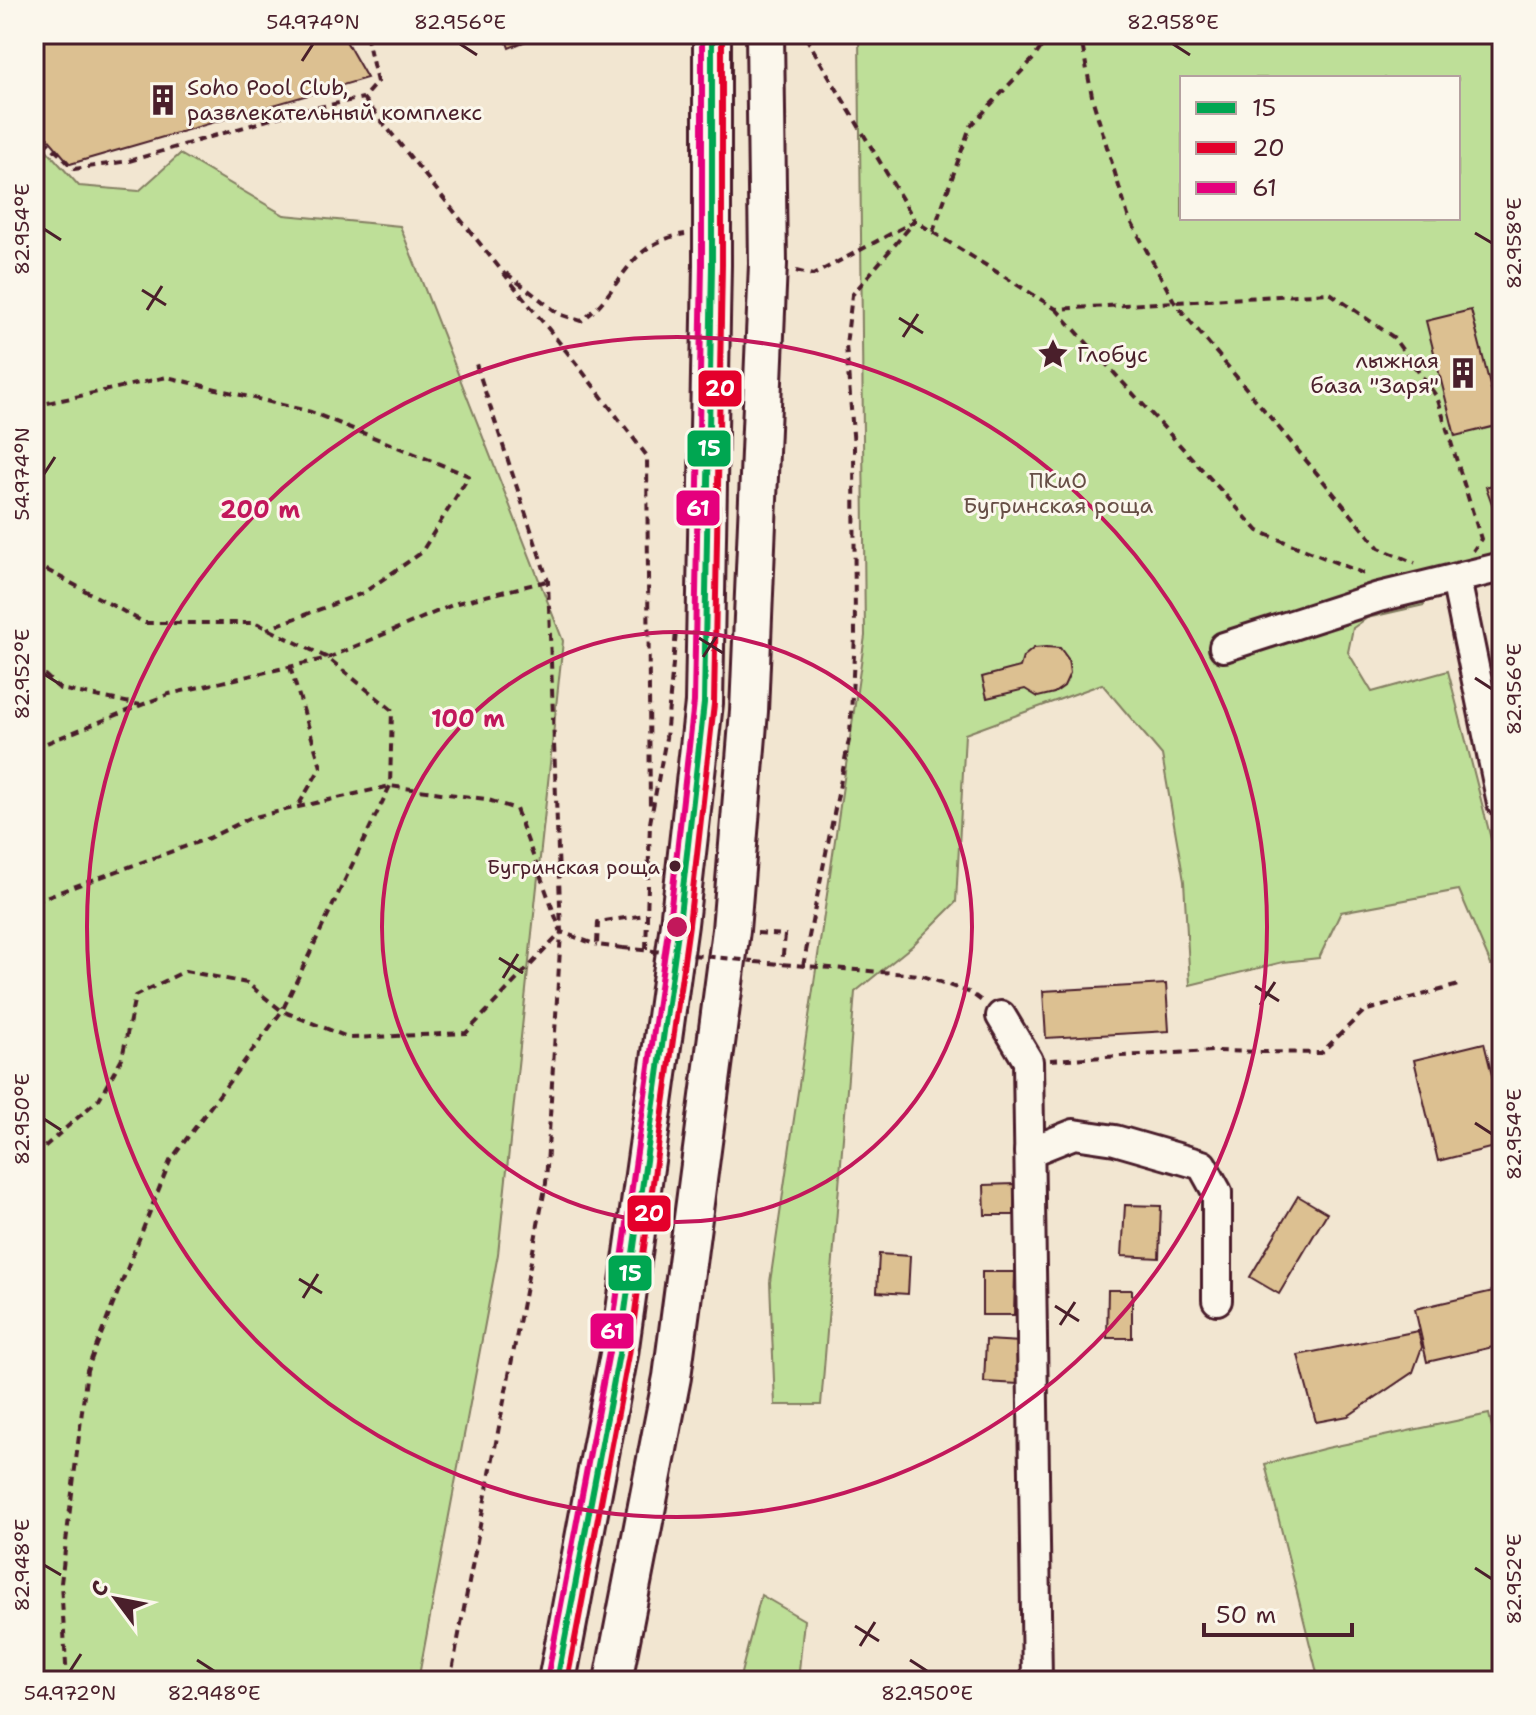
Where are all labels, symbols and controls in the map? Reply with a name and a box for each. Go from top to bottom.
text: 54.974°N [266,9,360,35]
text: 82.956°E [414,9,506,35]
text: 82.958°E [1127,9,1219,35]
place label: Soho Pool Club, развлекательный комплекс [187,73,482,127]
legend [1180,76,1460,220]
building icon: Soho Pool Club, развлекательный комплекс [146,83,180,117]
text: 15 [1252,92,1276,124]
text: 20 [1252,132,1285,164]
text: 61 [1252,172,1277,204]
text: 82.954°E [9,183,35,275]
text: 82.958°E [1501,197,1527,289]
place icon: Глобус [1036,337,1070,371]
place label: Глобус [1077,340,1148,369]
place label: лыжная база "Заря" [1310,346,1439,400]
building icon: лыжная база "Заря" [1446,356,1480,390]
line badge: 20 [697,369,743,408]
text: 20 [705,374,735,403]
text: 54.974°N [9,427,35,521]
line badge: 15 [686,429,732,468]
text: 15 [697,434,721,463]
park label: ПКиО Бугринская роща [963,466,1153,520]
line badge: 61 [675,489,721,527]
text: 200 m [220,494,300,526]
text: 61 [686,494,710,523]
text: 82.952°E [9,628,35,720]
text: 82.956°E [1501,643,1527,735]
text: 100 m [431,703,505,735]
place label: Бугринская роща [487,854,661,880]
marker: Бугринская роща [667,858,683,874]
centre of rings [663,913,691,941]
text: 82.950°E [9,1073,35,1165]
text: 82.954°E [1501,1088,1527,1180]
line badge: 20 [626,1194,672,1233]
text: 20 [634,1199,664,1228]
line badge: 15 [607,1254,653,1292]
text: 15 [618,1259,642,1288]
line badge: 61 [589,1312,635,1350]
text: 61 [600,1317,624,1346]
text: 82.948°E [9,1519,35,1612]
text: 82.952°E [1501,1533,1527,1625]
north arrow [76,1559,156,1639]
text: С [84,1575,115,1602]
scale bar [1204,1587,1352,1637]
text: 50 m [1216,1599,1276,1631]
text: 54.972°N [24,1680,116,1706]
text: 82.948°E [168,1680,261,1706]
text: 82.950°E [881,1680,973,1706]

